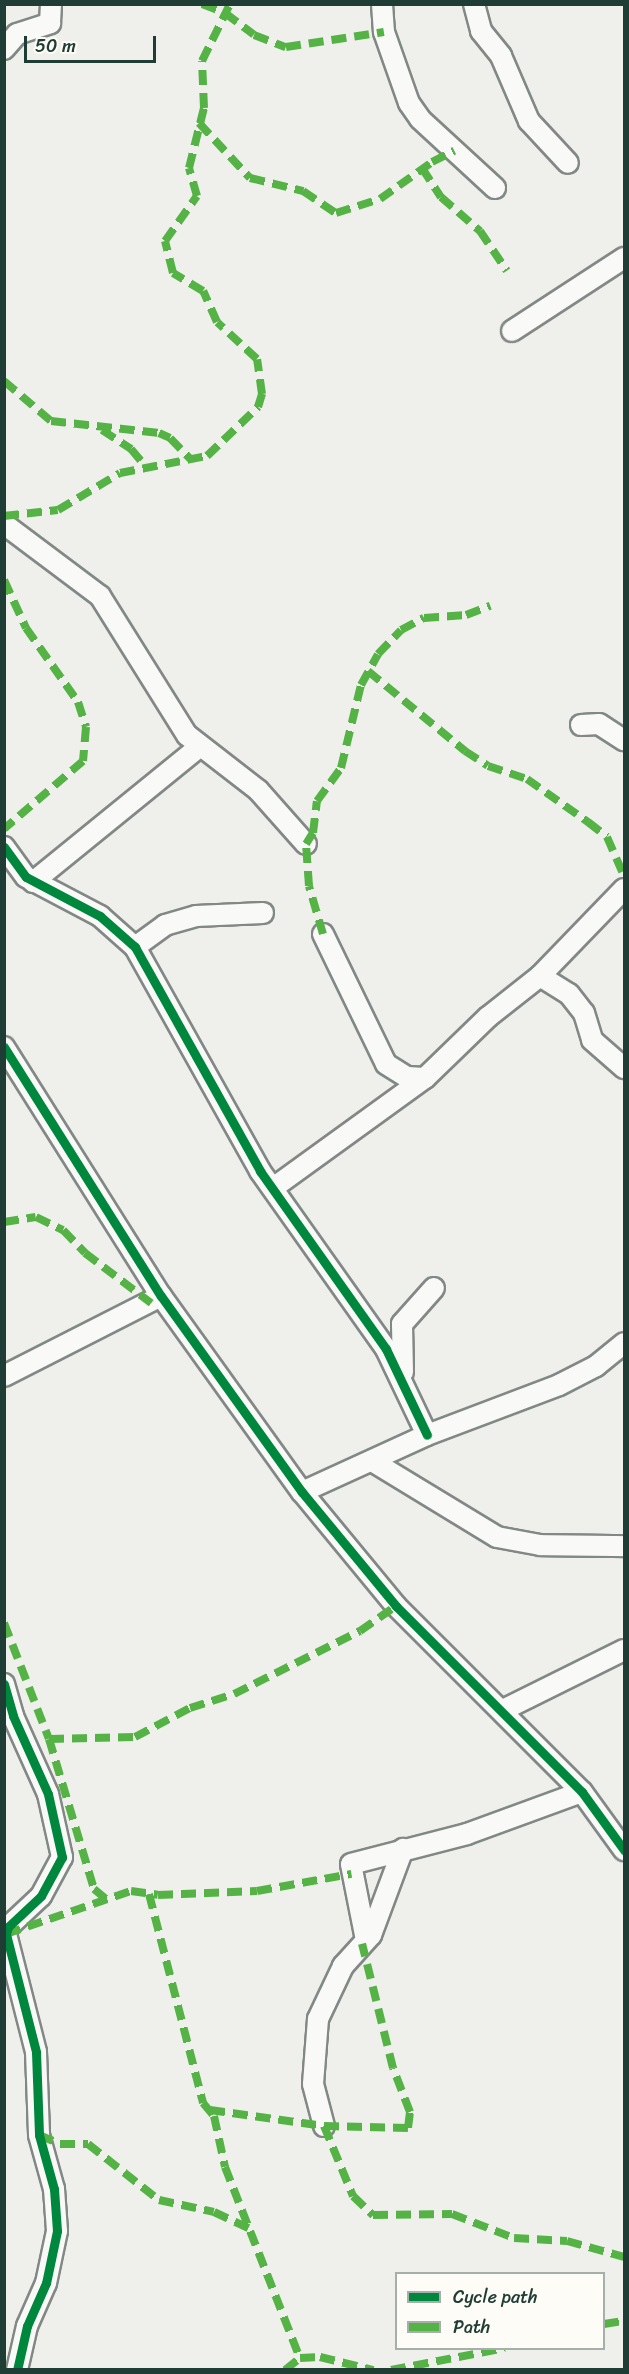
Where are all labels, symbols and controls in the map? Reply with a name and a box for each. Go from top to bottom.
scale bar [27,24,159,62]
text: 50 m [35,30,76,62]
legend [395,2272,605,2350]
text: Cycle path [453,2281,537,2313]
text: Path [453,2311,490,2343]

